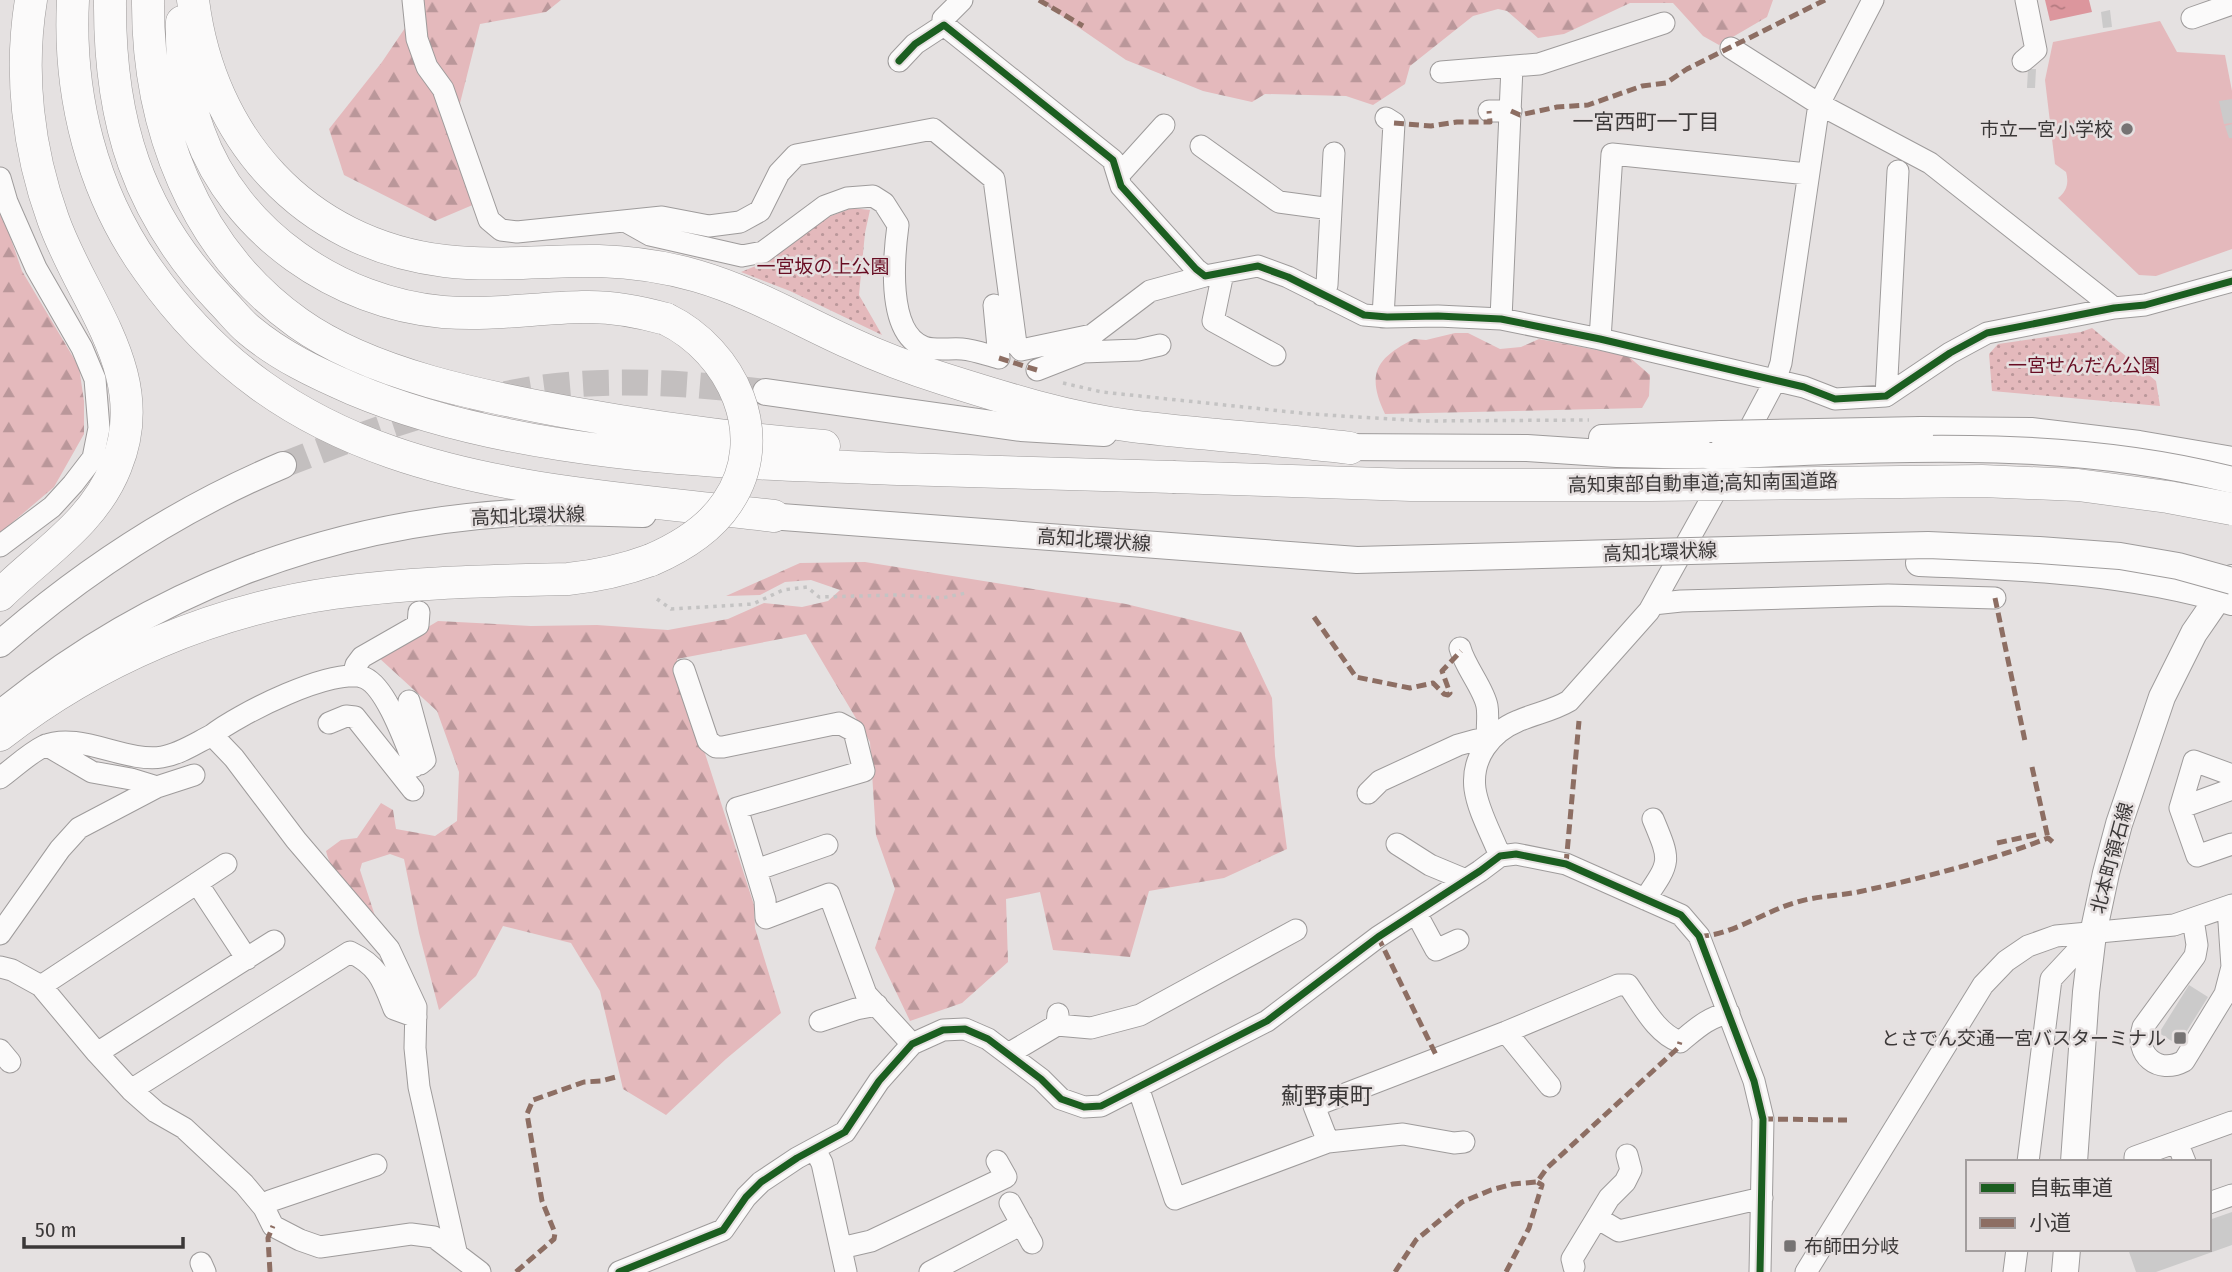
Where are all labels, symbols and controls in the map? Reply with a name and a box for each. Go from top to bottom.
district label: 一宮西町一丁目 [1573,109,1720,135]
place label: 市立一宮小学校 [1980,118,2113,141]
marker: 市立一宮小学校 [2119,121,2135,137]
park label: 一宮坂の上公園 [756,255,890,278]
park label: 一宮せんだん公園 [2008,354,2160,377]
street label: 高知東部自動車道;高知南国道路 [1568,469,1838,497]
street label: 高知北環状線 [471,503,585,529]
street label: 高知北環状線 [1036,525,1152,555]
street label: 高知北環状線 [1603,539,1717,565]
street label: 北本町領石線 [2086,800,2138,916]
place label: とさでん交通一宮バスターミナル [1881,1027,2166,1050]
marker: とさでん交通一宮バスターミナル [2172,1030,2188,1046]
district label: 薊野東町 [1281,1082,1373,1110]
legend [1966,1160,2211,1251]
text: 自転車道 [2029,1175,2113,1201]
scale bar [24,1206,184,1250]
text: 小道 [2029,1210,2071,1236]
text: 50 m [35,1217,77,1243]
place label: 布師田分岐 [1804,1235,1899,1258]
marker: 布師田分岐 [1782,1238,1798,1254]

